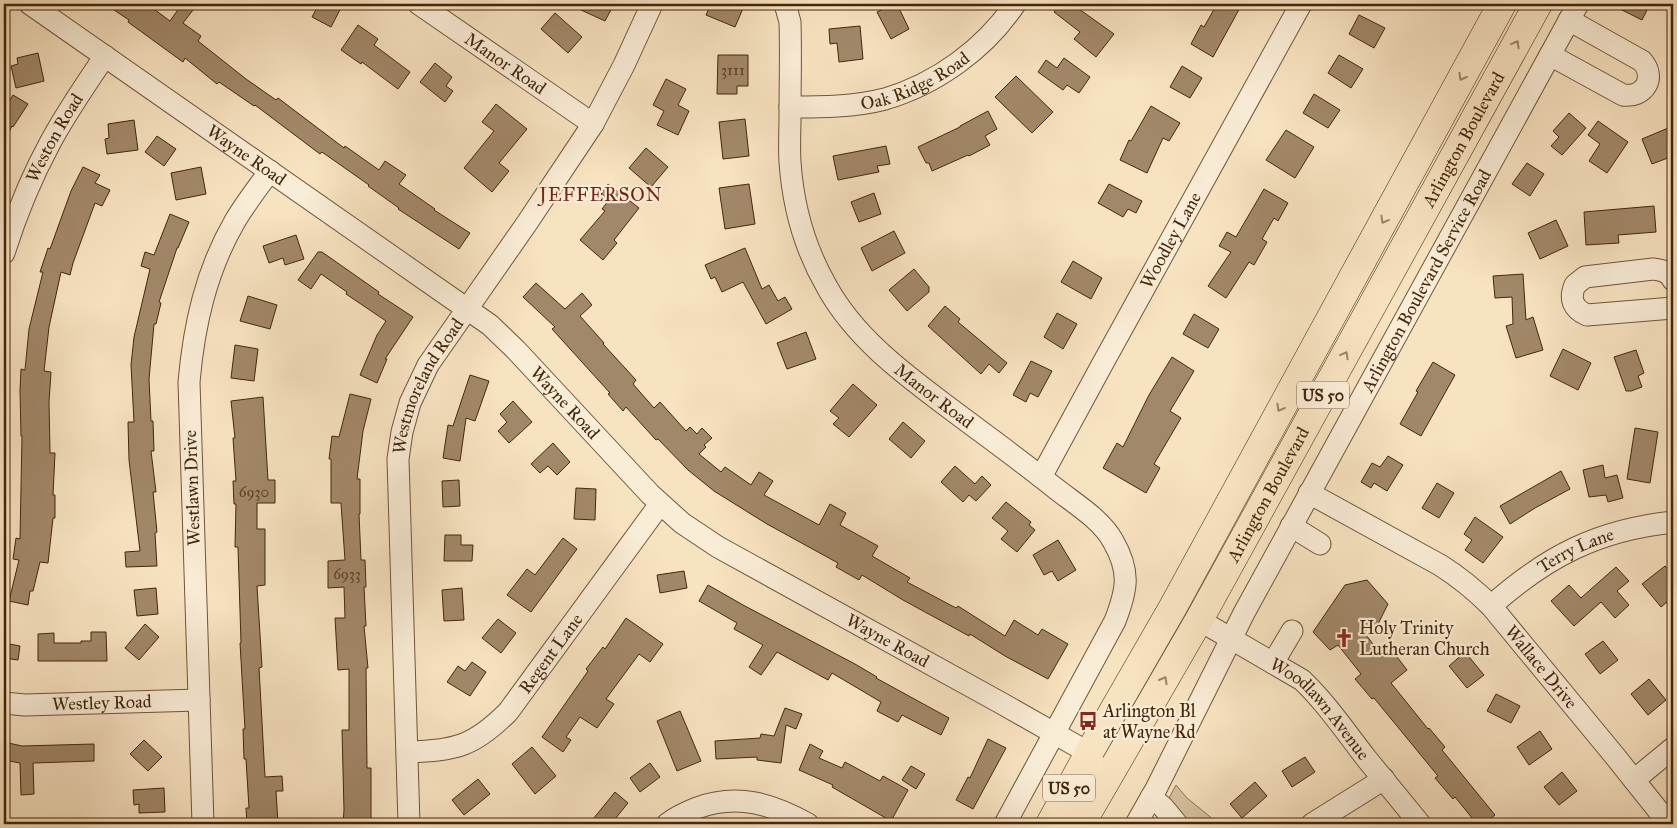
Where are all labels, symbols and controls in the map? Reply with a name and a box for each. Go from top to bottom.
street label: Manor Road [460,28,550,99]
one-way arrow [1510,40,1520,49]
street label: Oak Ridge Road [859,47,974,115]
house number: 3111 [721,61,745,79]
street label: Arlington Boulevard [1417,68,1509,212]
one-way arrow [1458,72,1468,81]
street label: Weston Road [21,89,88,186]
street label: Wayne Road [203,120,290,190]
street label: Arlington Boulevard Service Road [1356,166,1496,397]
district label: JEFFERSON [537,183,663,207]
street label: Woodley Lane [1135,188,1206,292]
one-way arrow [1380,214,1390,223]
street label: Westmoreland Road [388,314,468,455]
one-way arrow [1339,351,1349,360]
street label: Manor Road [890,359,978,433]
street label: Wayne Road [526,362,604,444]
road number: US 50 [1297,382,1349,408]
one-way arrow [1277,403,1287,412]
street label: Arlington Boulevard [1222,423,1314,567]
street label: Westlawn Drive [179,430,205,546]
house number: 6930 [239,483,269,501]
street label: Terry Lane [1533,523,1616,578]
house number: 6933 [333,565,361,583]
street label: Regent Lane [514,609,587,698]
street label: Wayne Road [842,609,933,672]
place label: Holy Trinity Lutheran Church [1359,617,1490,660]
street label: Wallace Drive [1500,621,1582,713]
church icon: Holy Trinity Lutheran Church [1333,627,1355,649]
street label: Woodlawn Avenue [1266,653,1374,764]
one-way arrow [1158,677,1168,686]
street label: Westley Road [52,690,152,715]
place label: Arlington Bl at Wayne Rd [1102,700,1196,743]
bus stop icon: Arlington Bl at Wayne Rd [1077,710,1099,732]
road number: US 50 [1043,774,1095,801]

